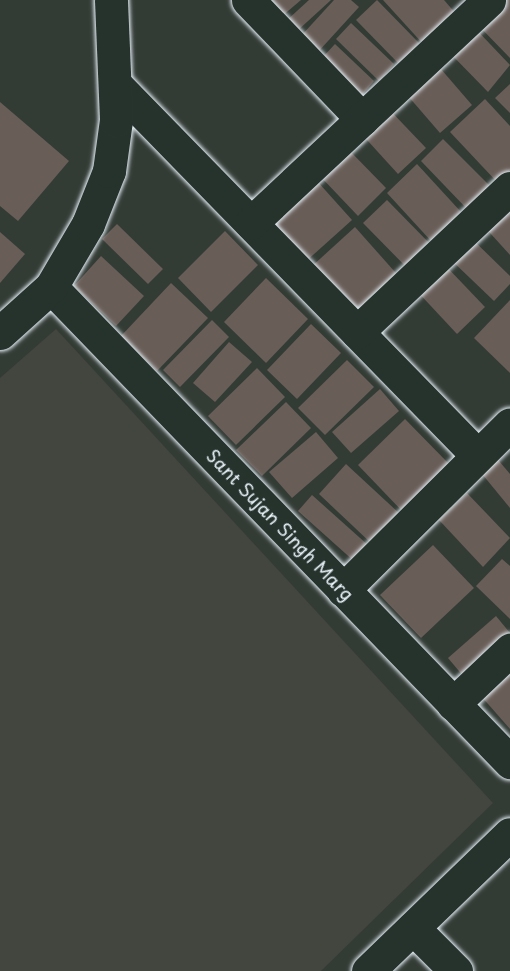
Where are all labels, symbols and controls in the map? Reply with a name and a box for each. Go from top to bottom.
street label: Sant Sujan Singh Marg [202,445,358,605]

